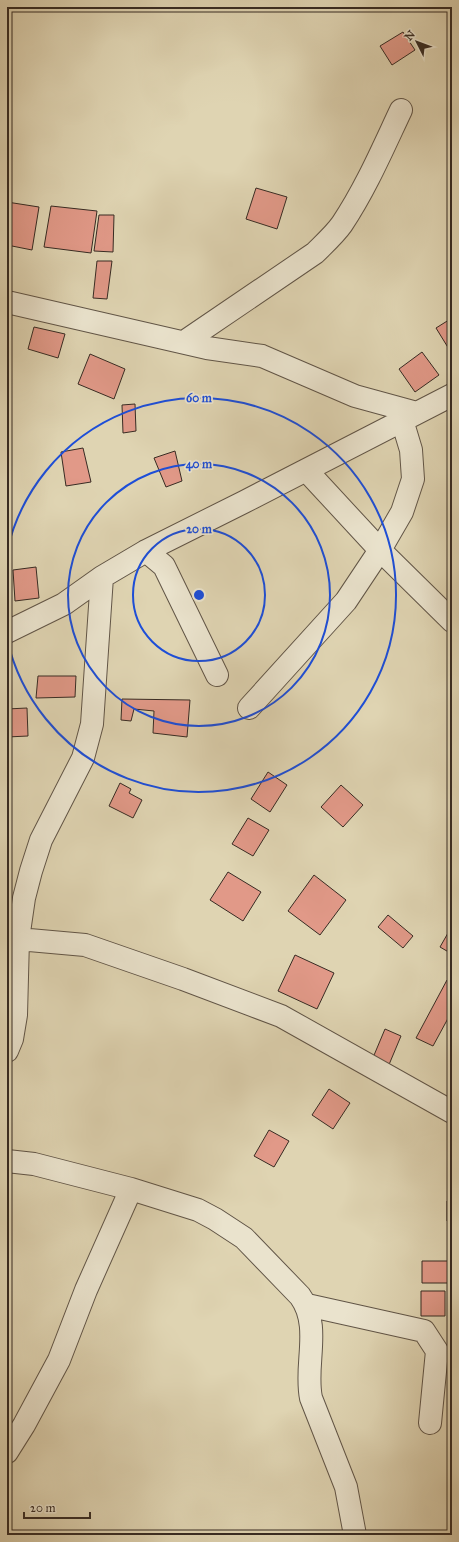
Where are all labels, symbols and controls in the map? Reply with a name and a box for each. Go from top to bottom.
north arrow [397,22,437,62]
text: N [402,27,418,43]
text: 60 m [186,391,213,405]
text: 40 m [186,457,213,472]
text: 20 m [186,522,213,536]
centre of rings [192,588,206,602]
scale bar [24,1494,90,1520]
text: 20 m [30,1501,56,1515]

